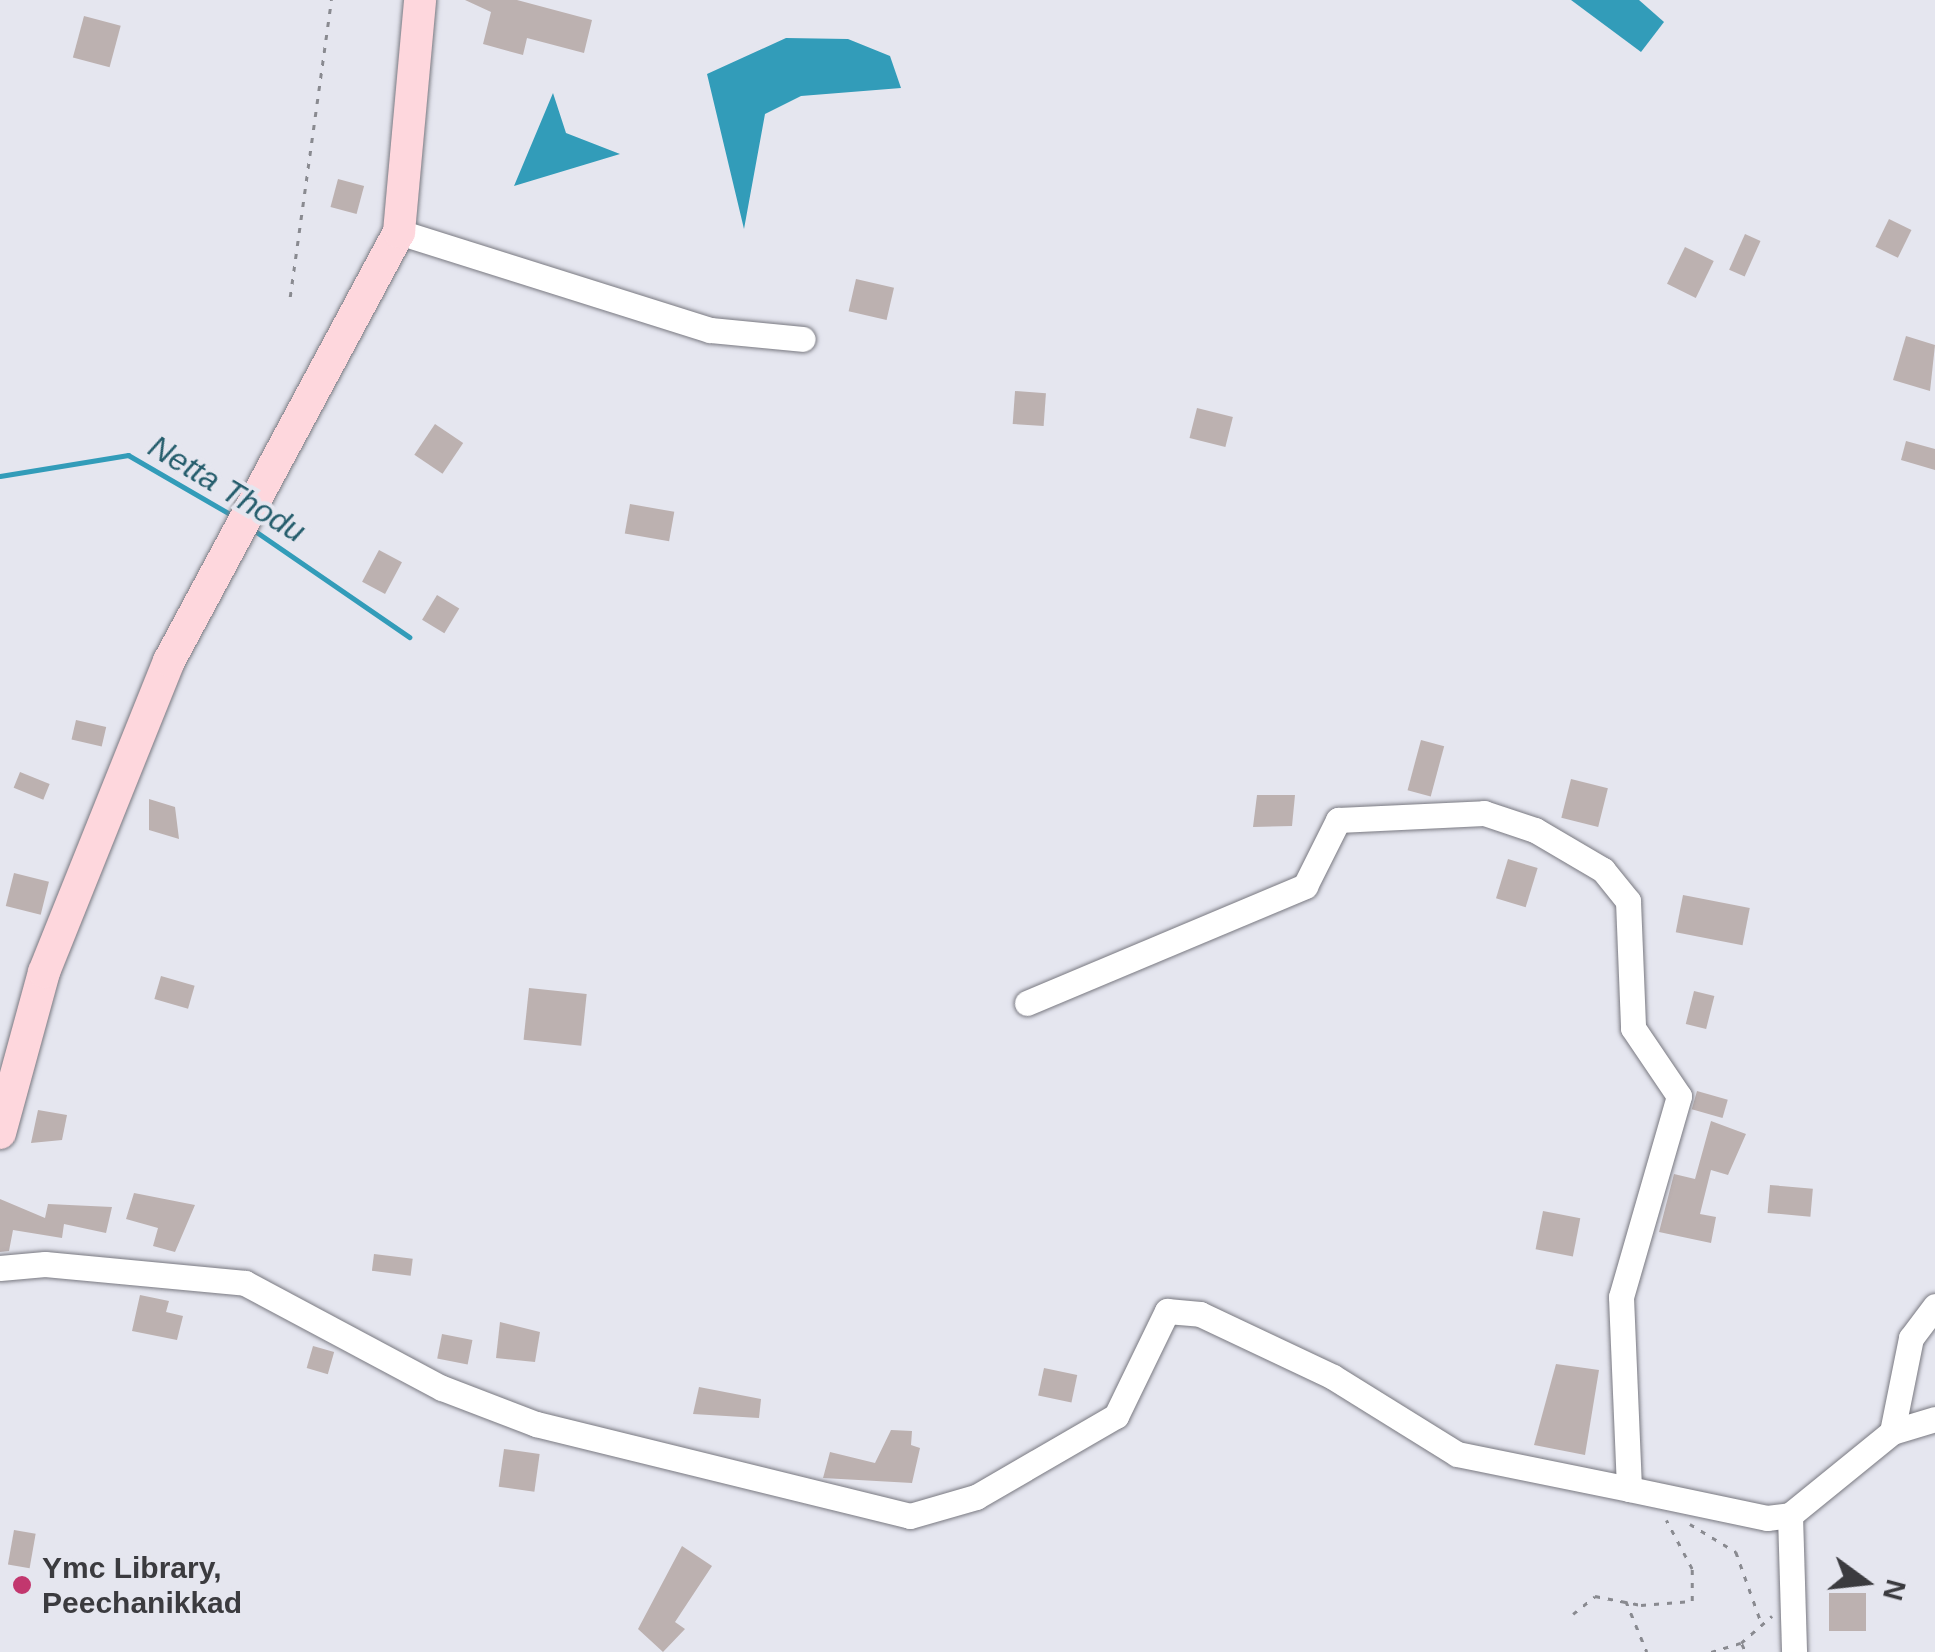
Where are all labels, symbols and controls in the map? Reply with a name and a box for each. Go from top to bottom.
water label: Netta Thodu [142,427,312,551]
north arrow [1815,1532,1915,1632]
place label: Ymc Library, Peechanikkad [42,1550,242,1620]
marker: Ymc Library, Peechanikkad [11,1574,33,1596]
text: N [1877,1576,1912,1604]

